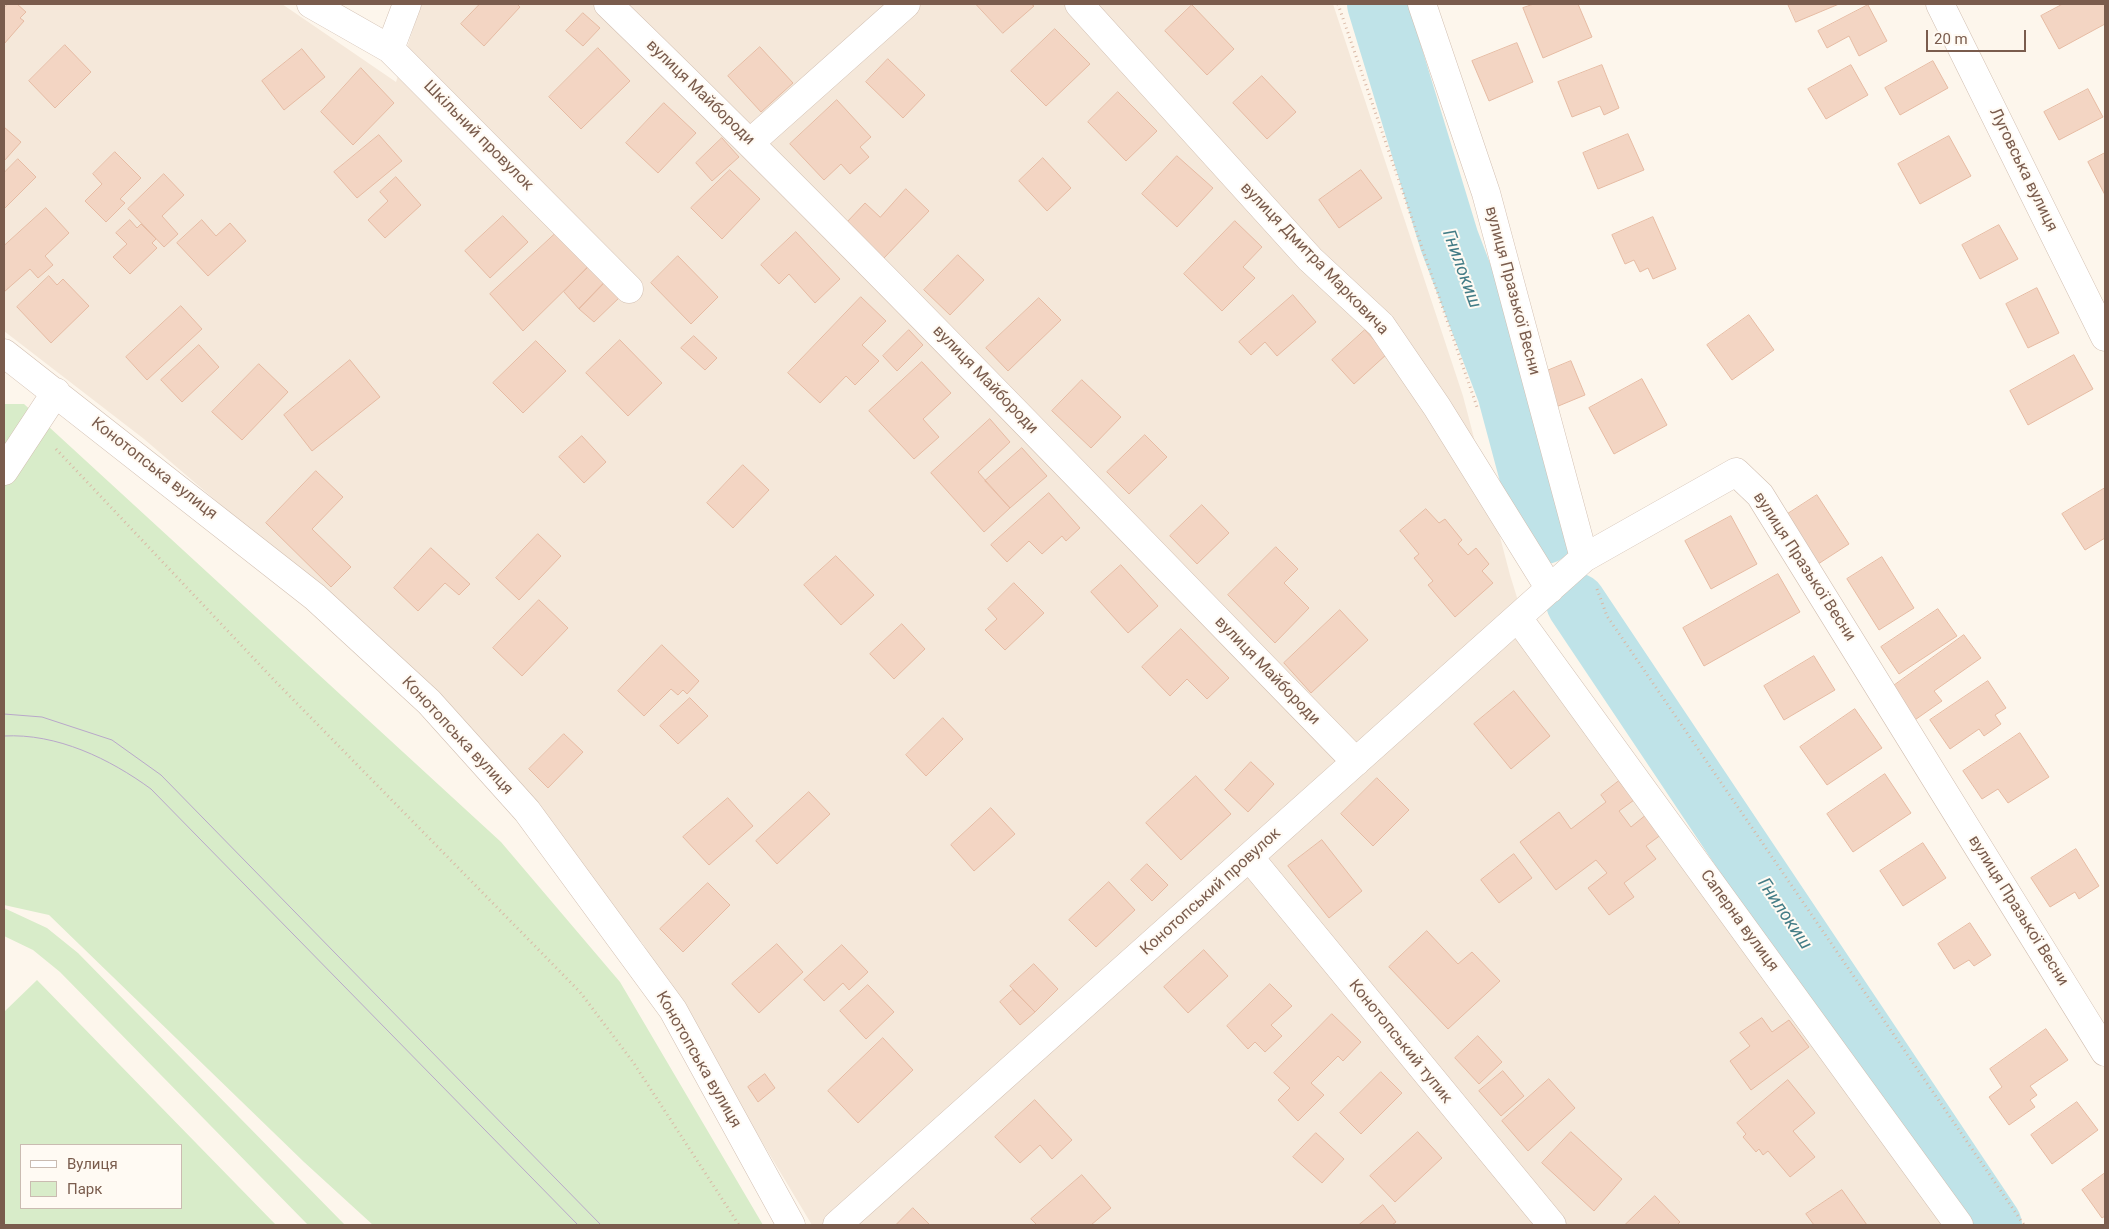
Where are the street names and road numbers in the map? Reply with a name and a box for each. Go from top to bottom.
street label: вулиця Майбороди [642,36,758,150]
street label: Шкільний провулок [419,77,537,195]
street label: Луговська вулиця [1985,105,2061,235]
street label: вулиця Дмитра Марковича [1236,179,1392,339]
street label: вулиця Празької Весни [1480,205,1544,377]
street label: вулиця Майбороди [928,322,1042,438]
street label: Конотопська вулиця [87,414,221,524]
street label: вулиця Празької Весни [1749,489,1859,645]
street label: вулиця Майбороди [1210,613,1324,729]
street label: Конотопська вулиця [397,673,517,799]
street label: Конотопський провулок [1137,824,1285,960]
street label: вулиця Празької Весни [1964,832,2072,990]
street label: Саперна вулиця [1696,866,1782,976]
street label: Конотопський тупик [1344,976,1456,1108]
street label: Конотопська вулиця [651,988,745,1132]

